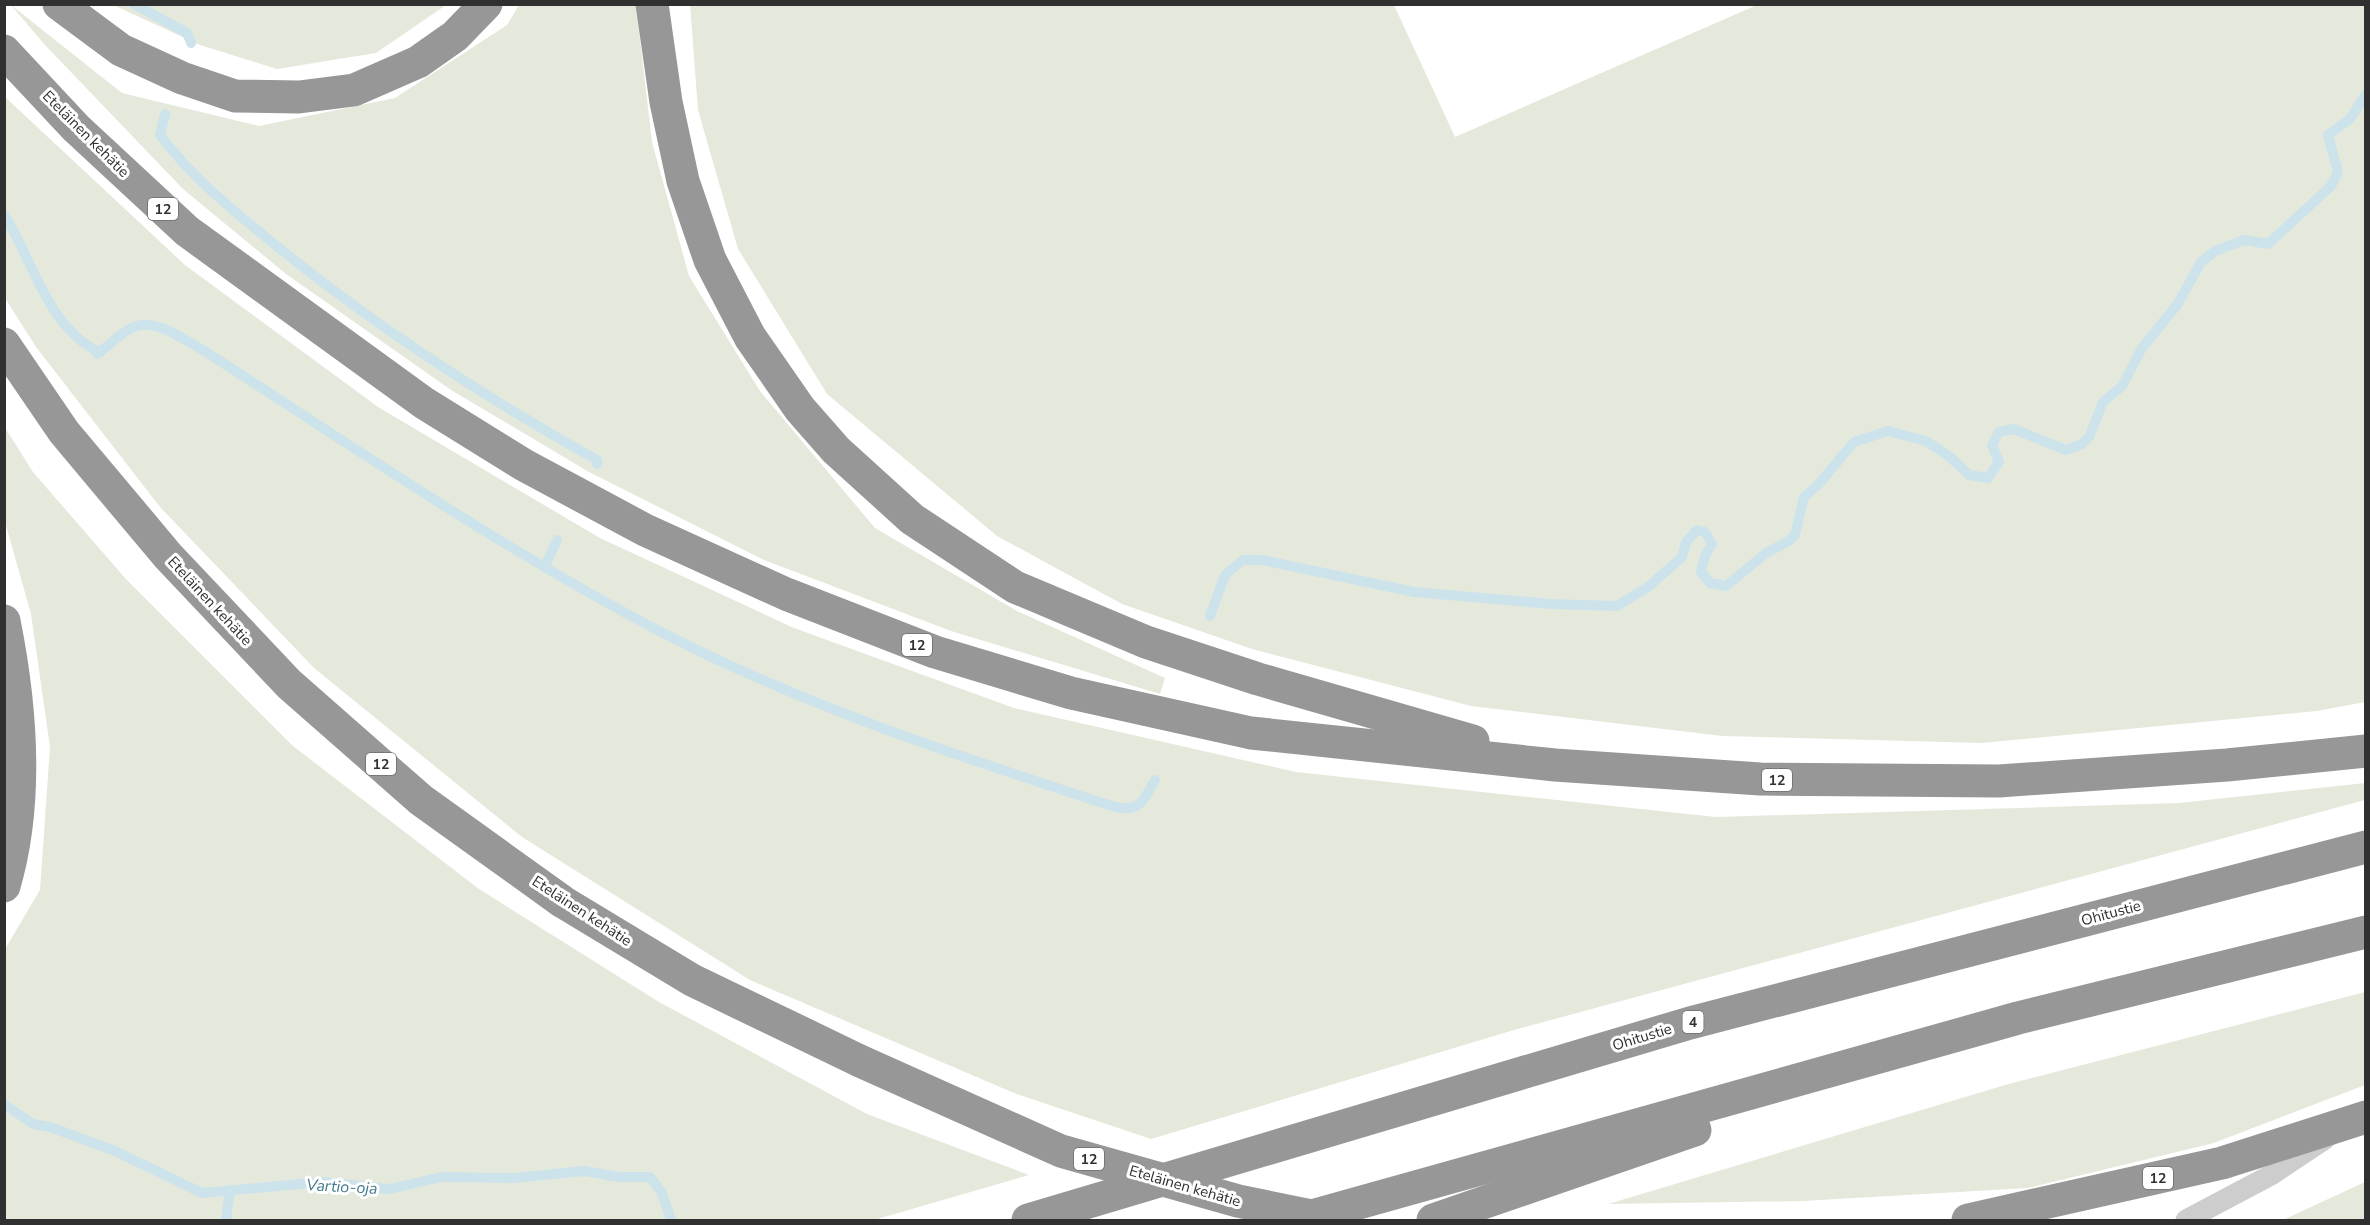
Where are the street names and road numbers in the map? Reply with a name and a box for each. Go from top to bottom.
street label: Eteläinen kehätie [38,86,134,182]
road number: 12 [148,198,178,220]
street label: Eteläinen kehätie [163,552,257,650]
road number: 12 [902,634,932,656]
road number: 12 [366,753,396,775]
road number: 12 [1762,769,1792,791]
street label: Eteläinen kehätie [528,871,636,951]
street label: Ohitustie [2079,895,2143,931]
road number: 4 [1682,1011,1704,1033]
street label: Ohitustie [1610,1019,1674,1055]
road number: 12 [1074,1148,1104,1170]
street label: Eteläinen kehätie [1127,1161,1243,1211]
road number: 12 [2143,1167,2173,1189]

